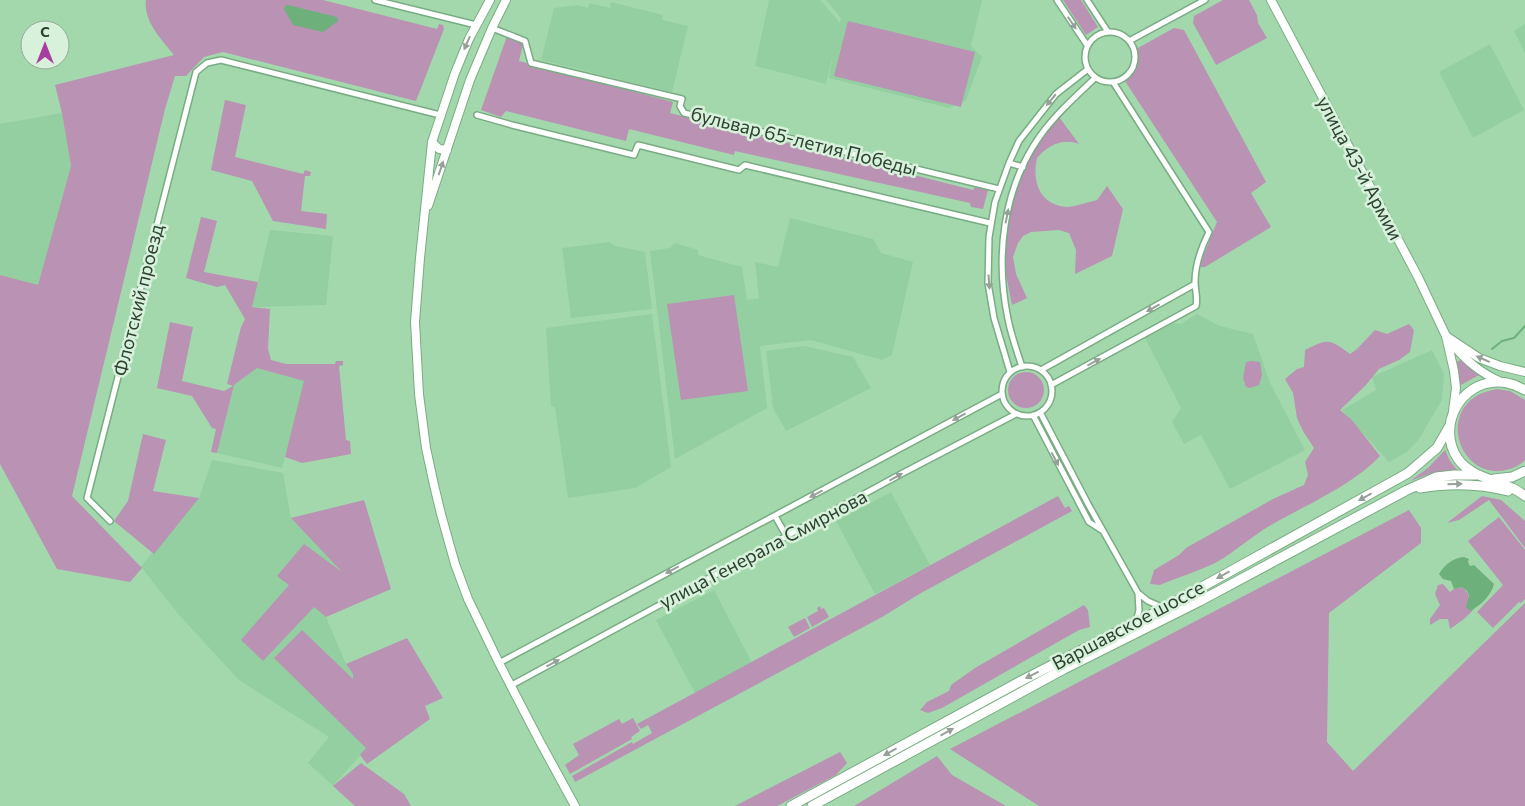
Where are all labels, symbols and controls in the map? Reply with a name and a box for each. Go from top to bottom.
one-way arrow [1067,16,1077,29]
north arrow [20,20,70,70]
text: С [40,23,50,40]
one-way arrow [463,36,471,50]
street label: улица 43-й Армии [1313,92,1408,244]
one-way arrow [1045,94,1056,107]
street label: бульвар 65-летия Победы [688,101,920,180]
one-way arrow [438,161,445,176]
one-way arrow [1003,207,1011,223]
street label: Флотский проезд [108,222,168,378]
one-way arrow [985,274,993,290]
one-way arrow [1145,304,1160,312]
one-way arrow [1476,355,1491,363]
one-way arrow [1087,358,1101,366]
one-way arrow [952,413,966,421]
one-way arrow [1051,451,1059,466]
one-way arrow [889,473,903,481]
one-way arrow [1448,480,1464,488]
street label: улица Генерала Смирнова [655,484,871,613]
one-way arrow [809,489,823,498]
one-way arrow [1359,493,1372,502]
one-way arrow [665,566,680,574]
one-way arrow [1216,571,1230,580]
street label: Варшавское шоссе [1048,575,1208,674]
one-way arrow [546,659,561,667]
one-way arrow [1025,671,1040,679]
one-way arrow [940,728,954,737]
one-way arrow [883,748,896,757]

